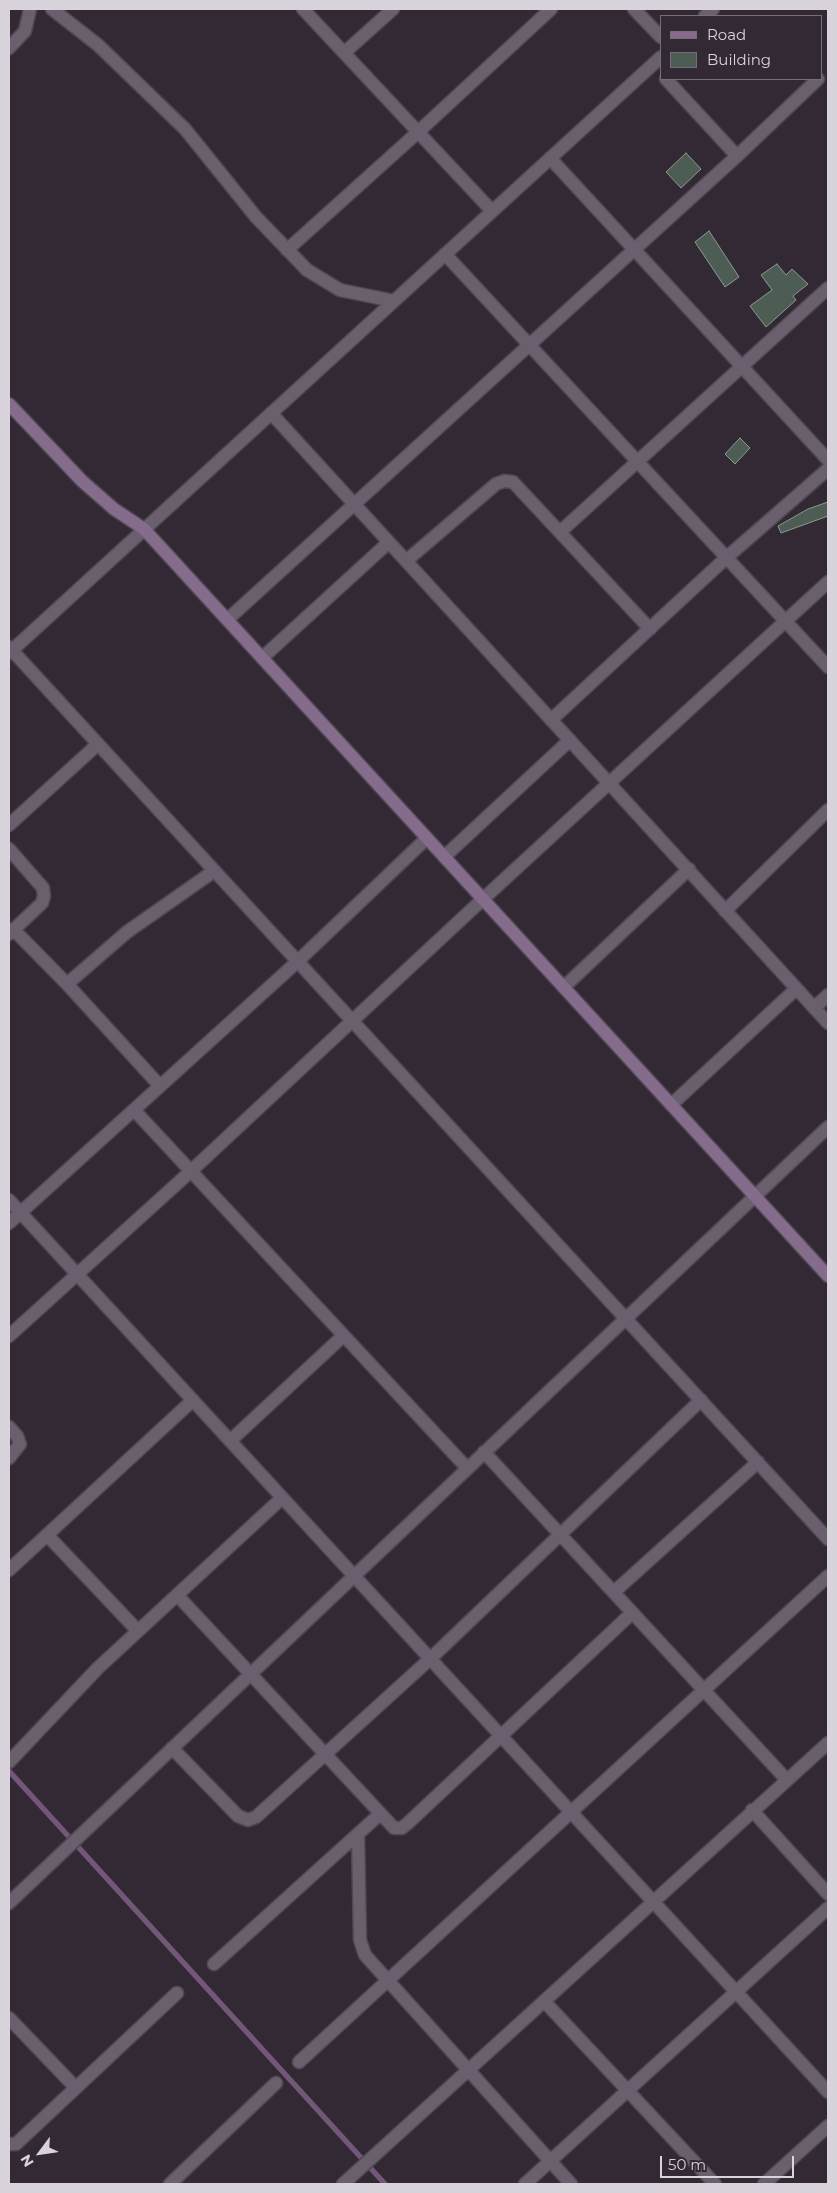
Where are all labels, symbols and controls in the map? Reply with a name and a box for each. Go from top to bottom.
legend [660,15,822,80]
text: Road [707,25,746,44]
text: Building [707,50,771,69]
north arrow [15,2128,65,2178]
scale bar [662,2146,796,2178]
text: N [17,2151,38,2170]
text: 50 m [668,2155,706,2174]

